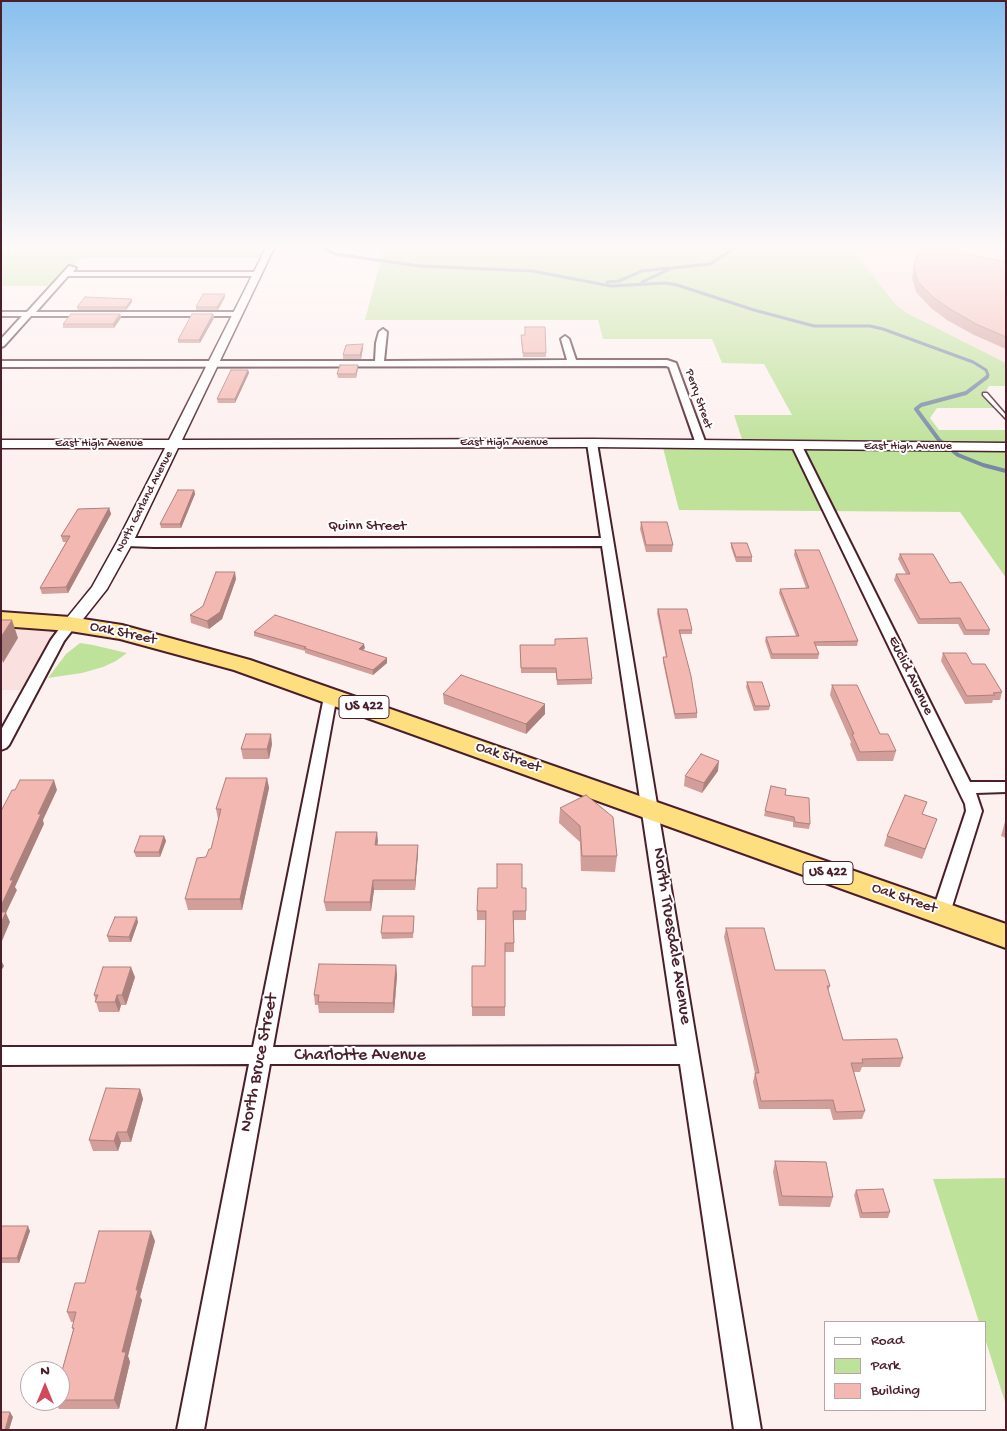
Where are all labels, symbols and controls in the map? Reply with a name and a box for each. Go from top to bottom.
street label: Perry Street [681,367,715,431]
street label: East High Avenue [460,436,548,450]
street label: East High Avenue [55,437,143,451]
street label: East High Avenue [864,440,952,454]
street label: North Garland Avenue [113,449,177,555]
street label: Quinn Street [328,518,406,536]
street label: Oak Street [88,618,158,650]
street label: Euclid Avenue [883,634,937,718]
road number: US 422 [339,696,389,719]
street label: Oak Street [473,738,543,778]
street label: North Truesdale Avenue [646,846,696,1026]
road number: US 422 [803,861,853,884]
street label: Oak Street [869,879,939,919]
street label: North Bruce Street [236,992,284,1134]
street label: Charlotte Avenue [294,1045,426,1067]
legend [824,1321,987,1411]
text: Road [871,1332,904,1350]
text: Park [871,1357,900,1375]
north arrow [20,1361,70,1411]
text: N [40,1363,50,1380]
text: Building [871,1382,920,1400]

